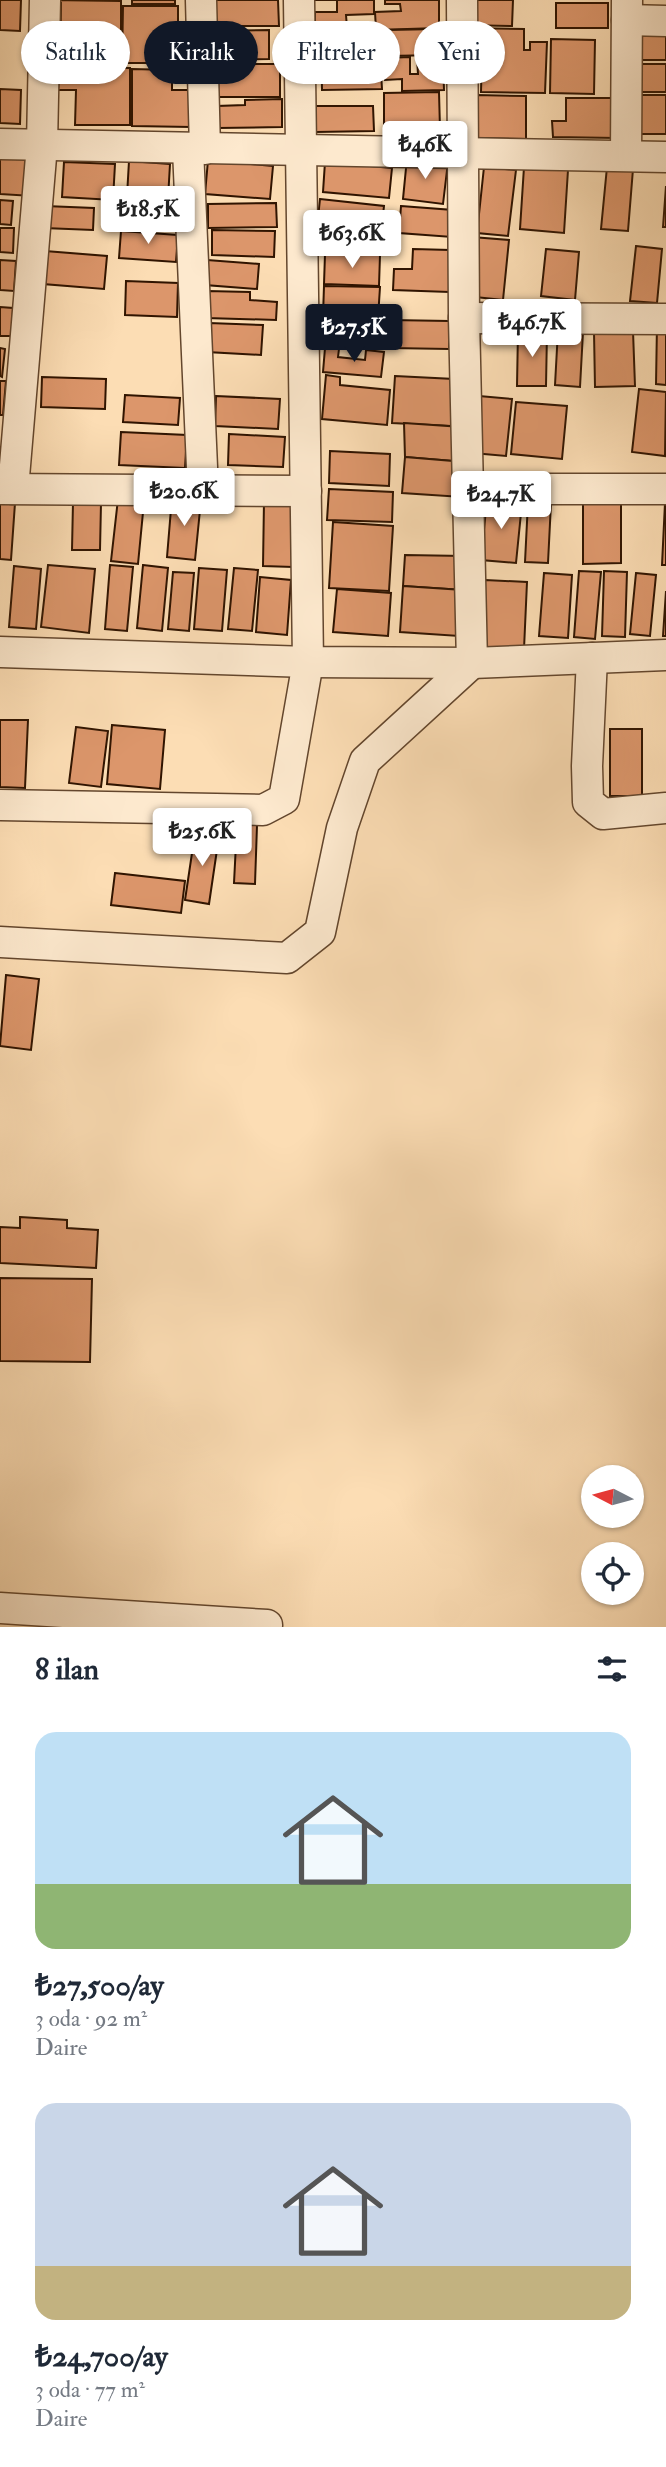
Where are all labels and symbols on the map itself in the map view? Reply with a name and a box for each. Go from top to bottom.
pin: ₺46K [384,122,466,181]
pin: ₺18.5K [91,187,205,246]
pin: ₺63.6K [295,210,409,270]
pin: ₺46.7K [475,300,589,359]
pin: ₺27.5K [297,304,411,364]
pin: ₺20.6K [127,468,241,528]
pin: ₺24.7K [444,472,558,531]
pin: ₺25.6K [145,808,259,868]
north arrow [581,1465,644,1528]

